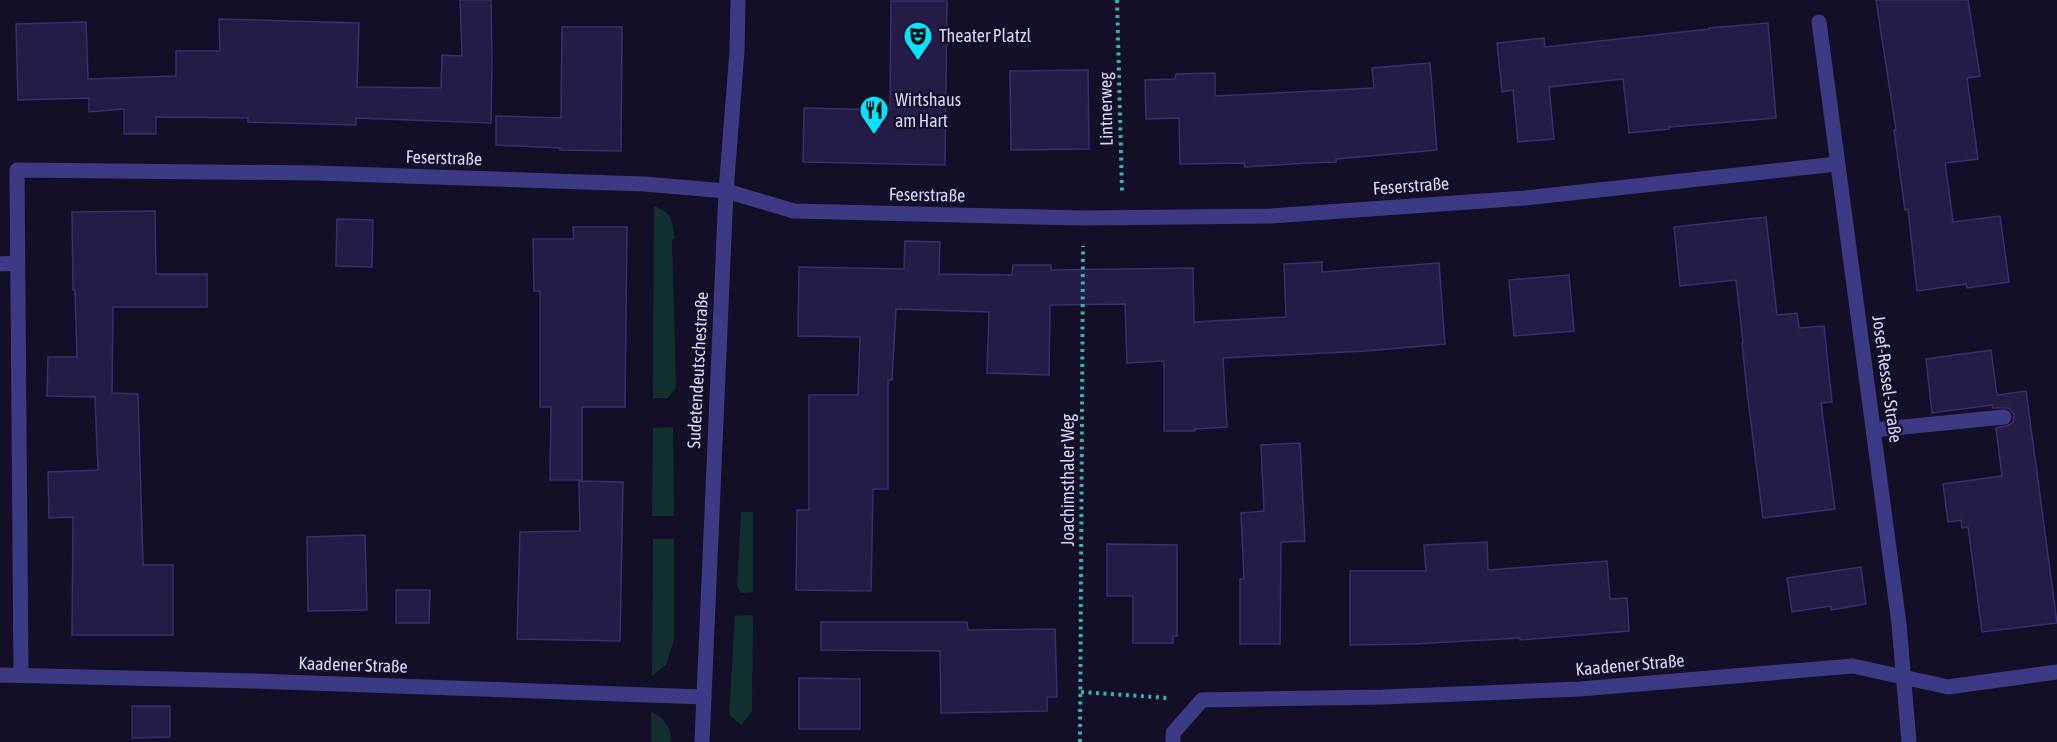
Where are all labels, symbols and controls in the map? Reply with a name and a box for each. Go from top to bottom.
theatre icon: Theater Platzl [902,20,934,62]
place label: Theater Platzl [939,25,1031,46]
street label: Lintnerweg [1094,72,1117,146]
place label: Wirtshaus am Hart [895,89,961,131]
restaurant icon: Wirtshaus am Hart [858,94,890,136]
street label: Feserstraße [405,146,483,169]
street label: Feserstraße [1372,172,1450,199]
street label: Feserstraße [889,183,965,206]
street label: Sudetendeutschestraße [683,291,712,449]
street label: Josef-Ressel-Straße [1868,314,1907,444]
street label: Joachimsthaler Weg [1057,413,1078,546]
street label: Kaadener Straße [1575,649,1685,680]
street label: Kaadener Straße [298,652,408,677]

